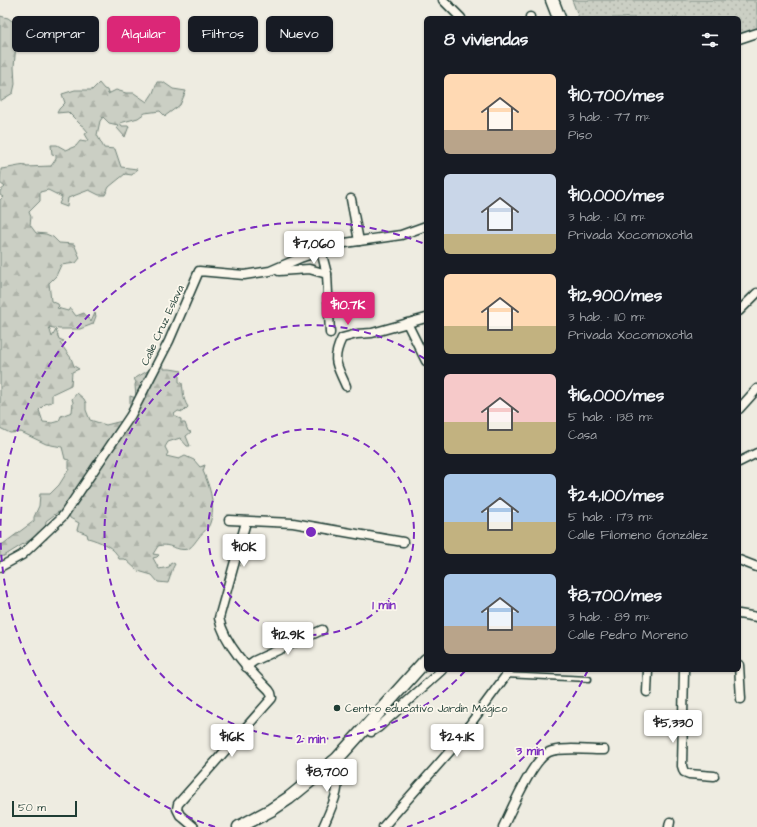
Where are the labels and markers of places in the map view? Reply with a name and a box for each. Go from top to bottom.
pin: $7,060 [281,231,347,265]
pin: $10.7K [315,292,381,326]
centre of rings [304,525,318,539]
pin: $10K [220,534,268,568]
pin: $12.9K [255,622,321,656]
place label: Centro educativo Jardín Mágico [345,701,508,717]
marker: Centro educativo Jardín Mágico [332,703,342,713]
pin: $5,330 [640,710,706,744]
pin: $16K [208,724,256,758]
pin: $24.1K [424,724,490,758]
pin: $8,700 [294,759,360,793]

